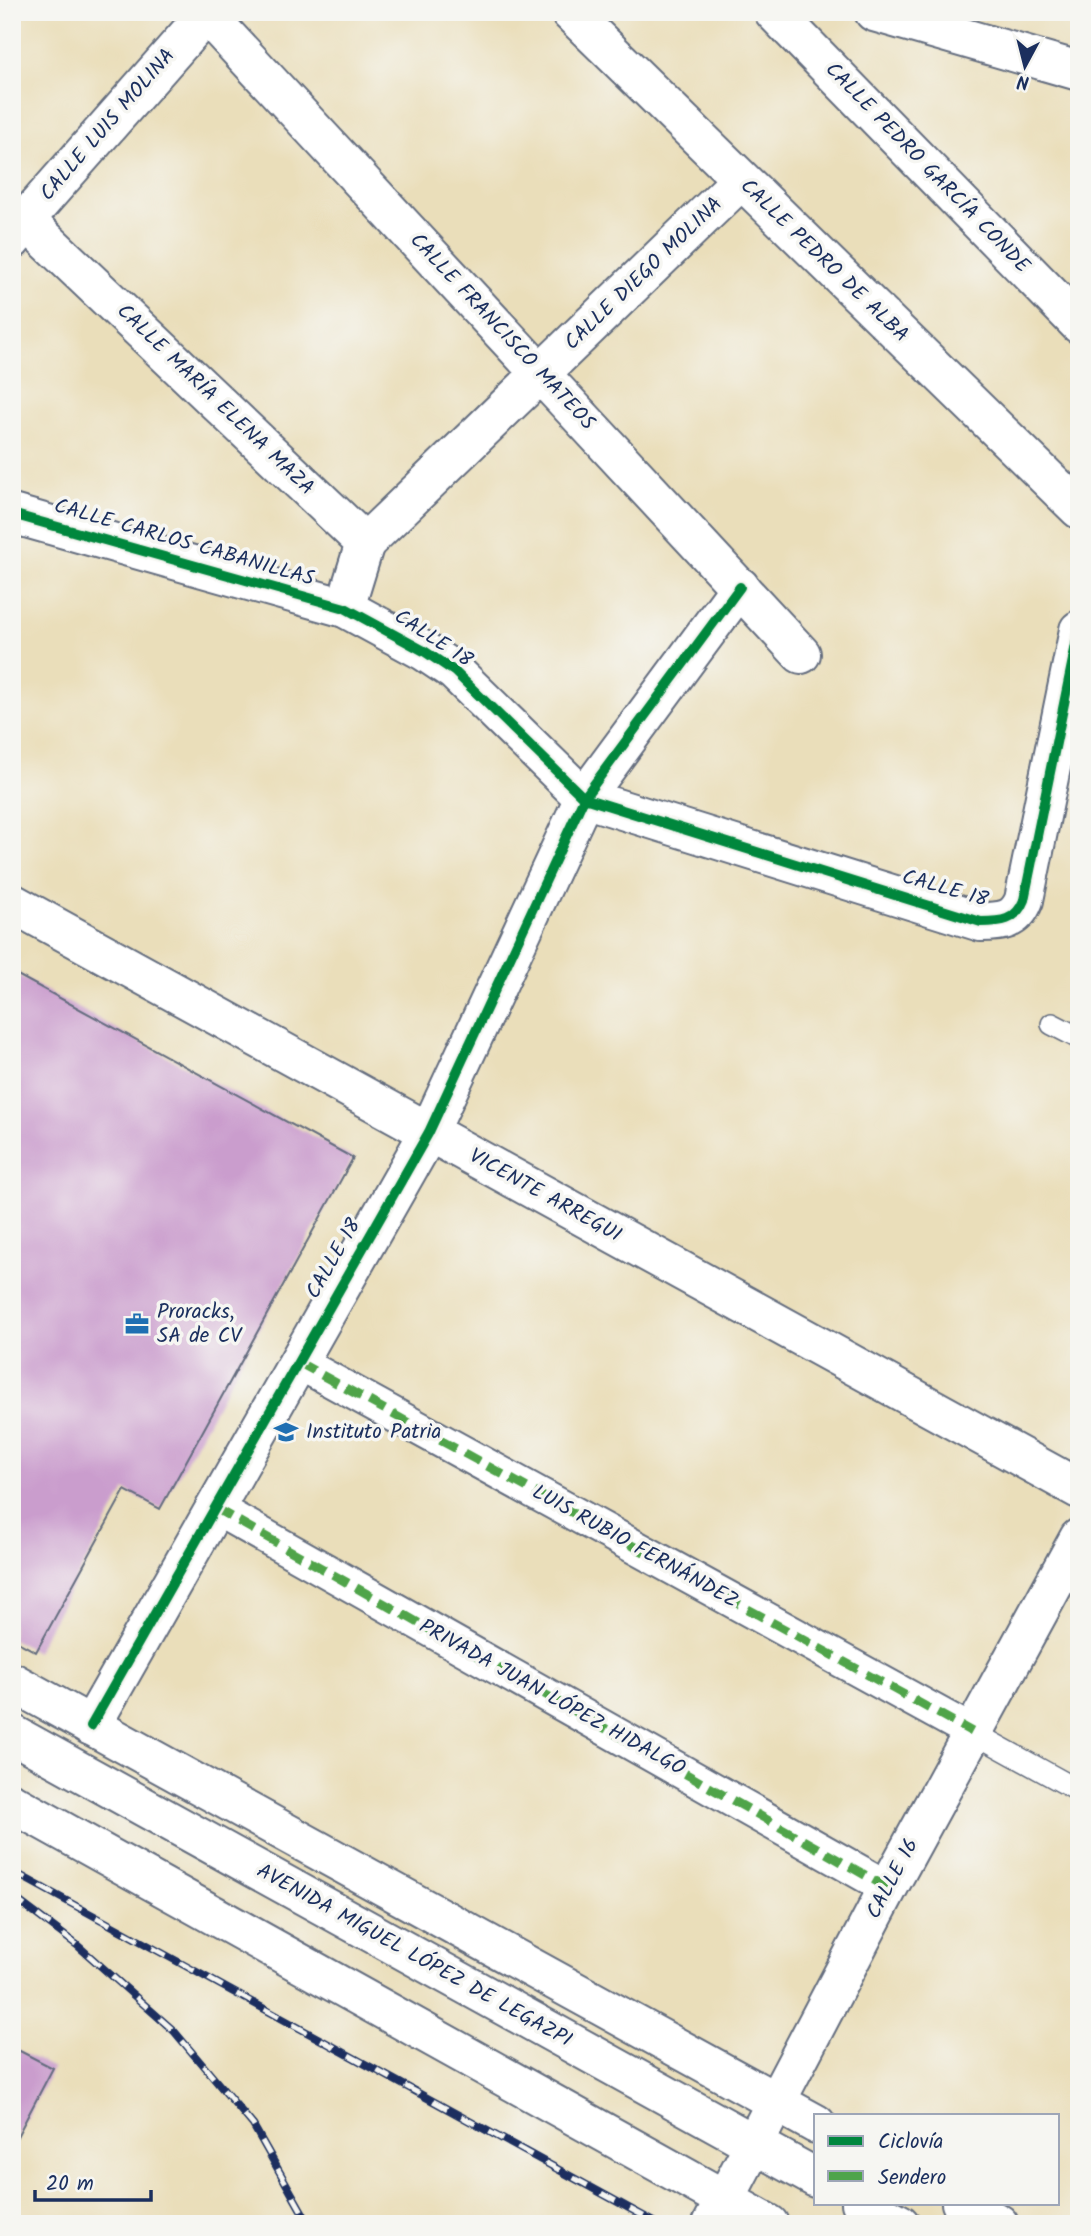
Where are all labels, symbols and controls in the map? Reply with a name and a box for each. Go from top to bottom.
north arrow [990,32,1060,102]
street label: CALLE LUIS MOLINA [32,41,184,209]
street label: CALLE PEDRO GARCÍA CONDE [819,57,1035,279]
street label: CALLE PEDRO DE ALBA [732,171,916,351]
street label: CALLE DIEGO MOLINA [557,189,731,359]
street label: CALLE FRANCISCO MATEOS [401,226,603,438]
street label: CALLE MARÍA ELENA MAZA [108,296,322,504]
street label: CALLE CARLOS CABANILLAS [50,490,318,596]
street label: CALLE 18 [387,601,479,677]
street label: CALLE 18 [898,861,992,917]
street label: VICENTE ARREGUI [463,1140,627,1252]
street label: CALLE 18 [298,1212,371,1305]
place label: Proracks, SA de CV [157,1296,243,1353]
office icon: Proracks, SA de CV [123,1310,151,1338]
place label: Instituto Patria [306,1416,441,1449]
school or university icon: Instituto Patria [272,1418,300,1446]
street label: LUIS RUBIO FERNÁNDEZ [526,1476,744,1618]
street label: PRIVADA JUAN LÓPEZ HIDALGO [413,1611,691,1785]
street label: CALLE 16 [858,1833,928,1925]
street label: AVENIDA MIGUEL LÓPEZ DE LEGAZPI [250,1855,578,2057]
legend [814,2114,1060,2204]
text: Ciclovía [878,2126,943,2159]
scale bar [35,2159,150,2203]
text: Sendero [878,2162,946,2195]
text: 20 m [46,2168,94,2201]

